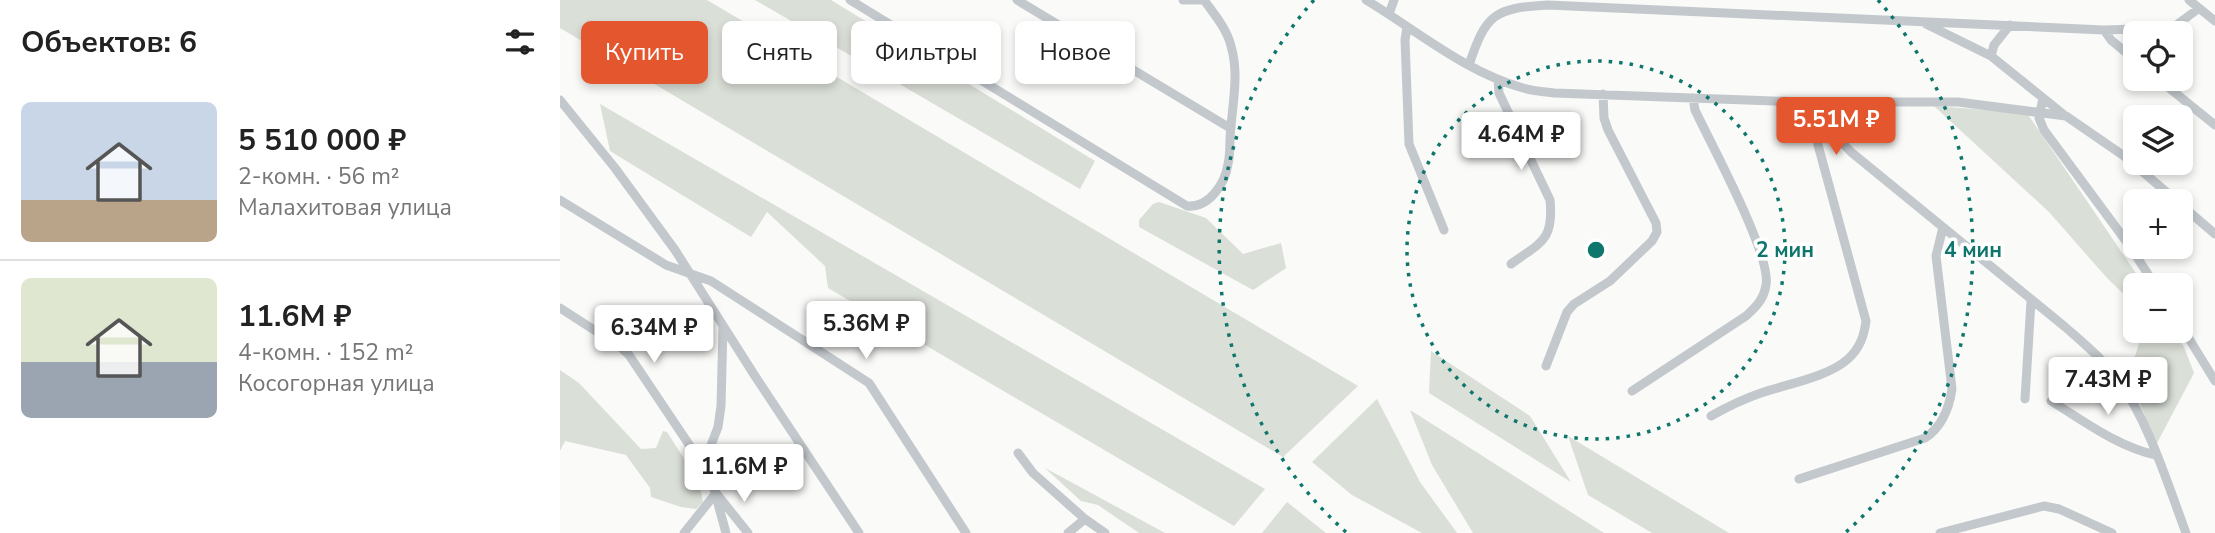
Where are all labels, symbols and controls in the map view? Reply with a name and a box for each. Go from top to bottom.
chip: Купить [581,21,708,84]
chip: Снять [722,21,837,84]
chip: Фильтры [851,21,1001,84]
chip: Новое [1015,21,1135,84]
map controls [2123,21,2193,343]
button: locate [2123,21,2193,91]
text: Объектов: 6 [21,22,197,63]
icon: filters [501,23,539,61]
pin: 5.51M ₽ [1771,97,1901,157]
text: 5.51M ₽ [1792,104,1880,135]
button: layers [2123,105,2193,175]
pin: 4.64M ₽ [1456,113,1586,172]
text: 4.64M ₽ [1477,119,1565,150]
text: 5 510 000 ₽ [238,120,406,161]
icon: home [77,130,161,214]
text: 2-комн. · 56 m² [238,161,400,192]
button: + [2123,189,2193,259]
text: Малахитовая улица [238,192,452,223]
text: 2 мин [1756,236,1814,264]
text: 4 мин [1944,236,2002,264]
centre of rings [1584,238,1608,262]
button: − [2123,273,2193,343]
text: 11.6M ₽ [238,296,352,337]
pin: 5.36M ₽ [801,302,931,361]
icon: home [77,306,161,390]
pin: 6.34M ₽ [589,306,719,365]
text: 5.36M ₽ [822,308,910,339]
text: 6.34M ₽ [610,312,698,343]
text: 4-комн. · 152 m² [238,337,413,368]
pin: 7.43M ₽ [2043,358,2173,417]
text: 7.43M ₽ [2064,364,2152,395]
text: Косогорная улица [238,368,435,399]
pin: 11.6M ₽ [679,444,809,504]
text: 11.6M ₽ [700,451,788,482]

